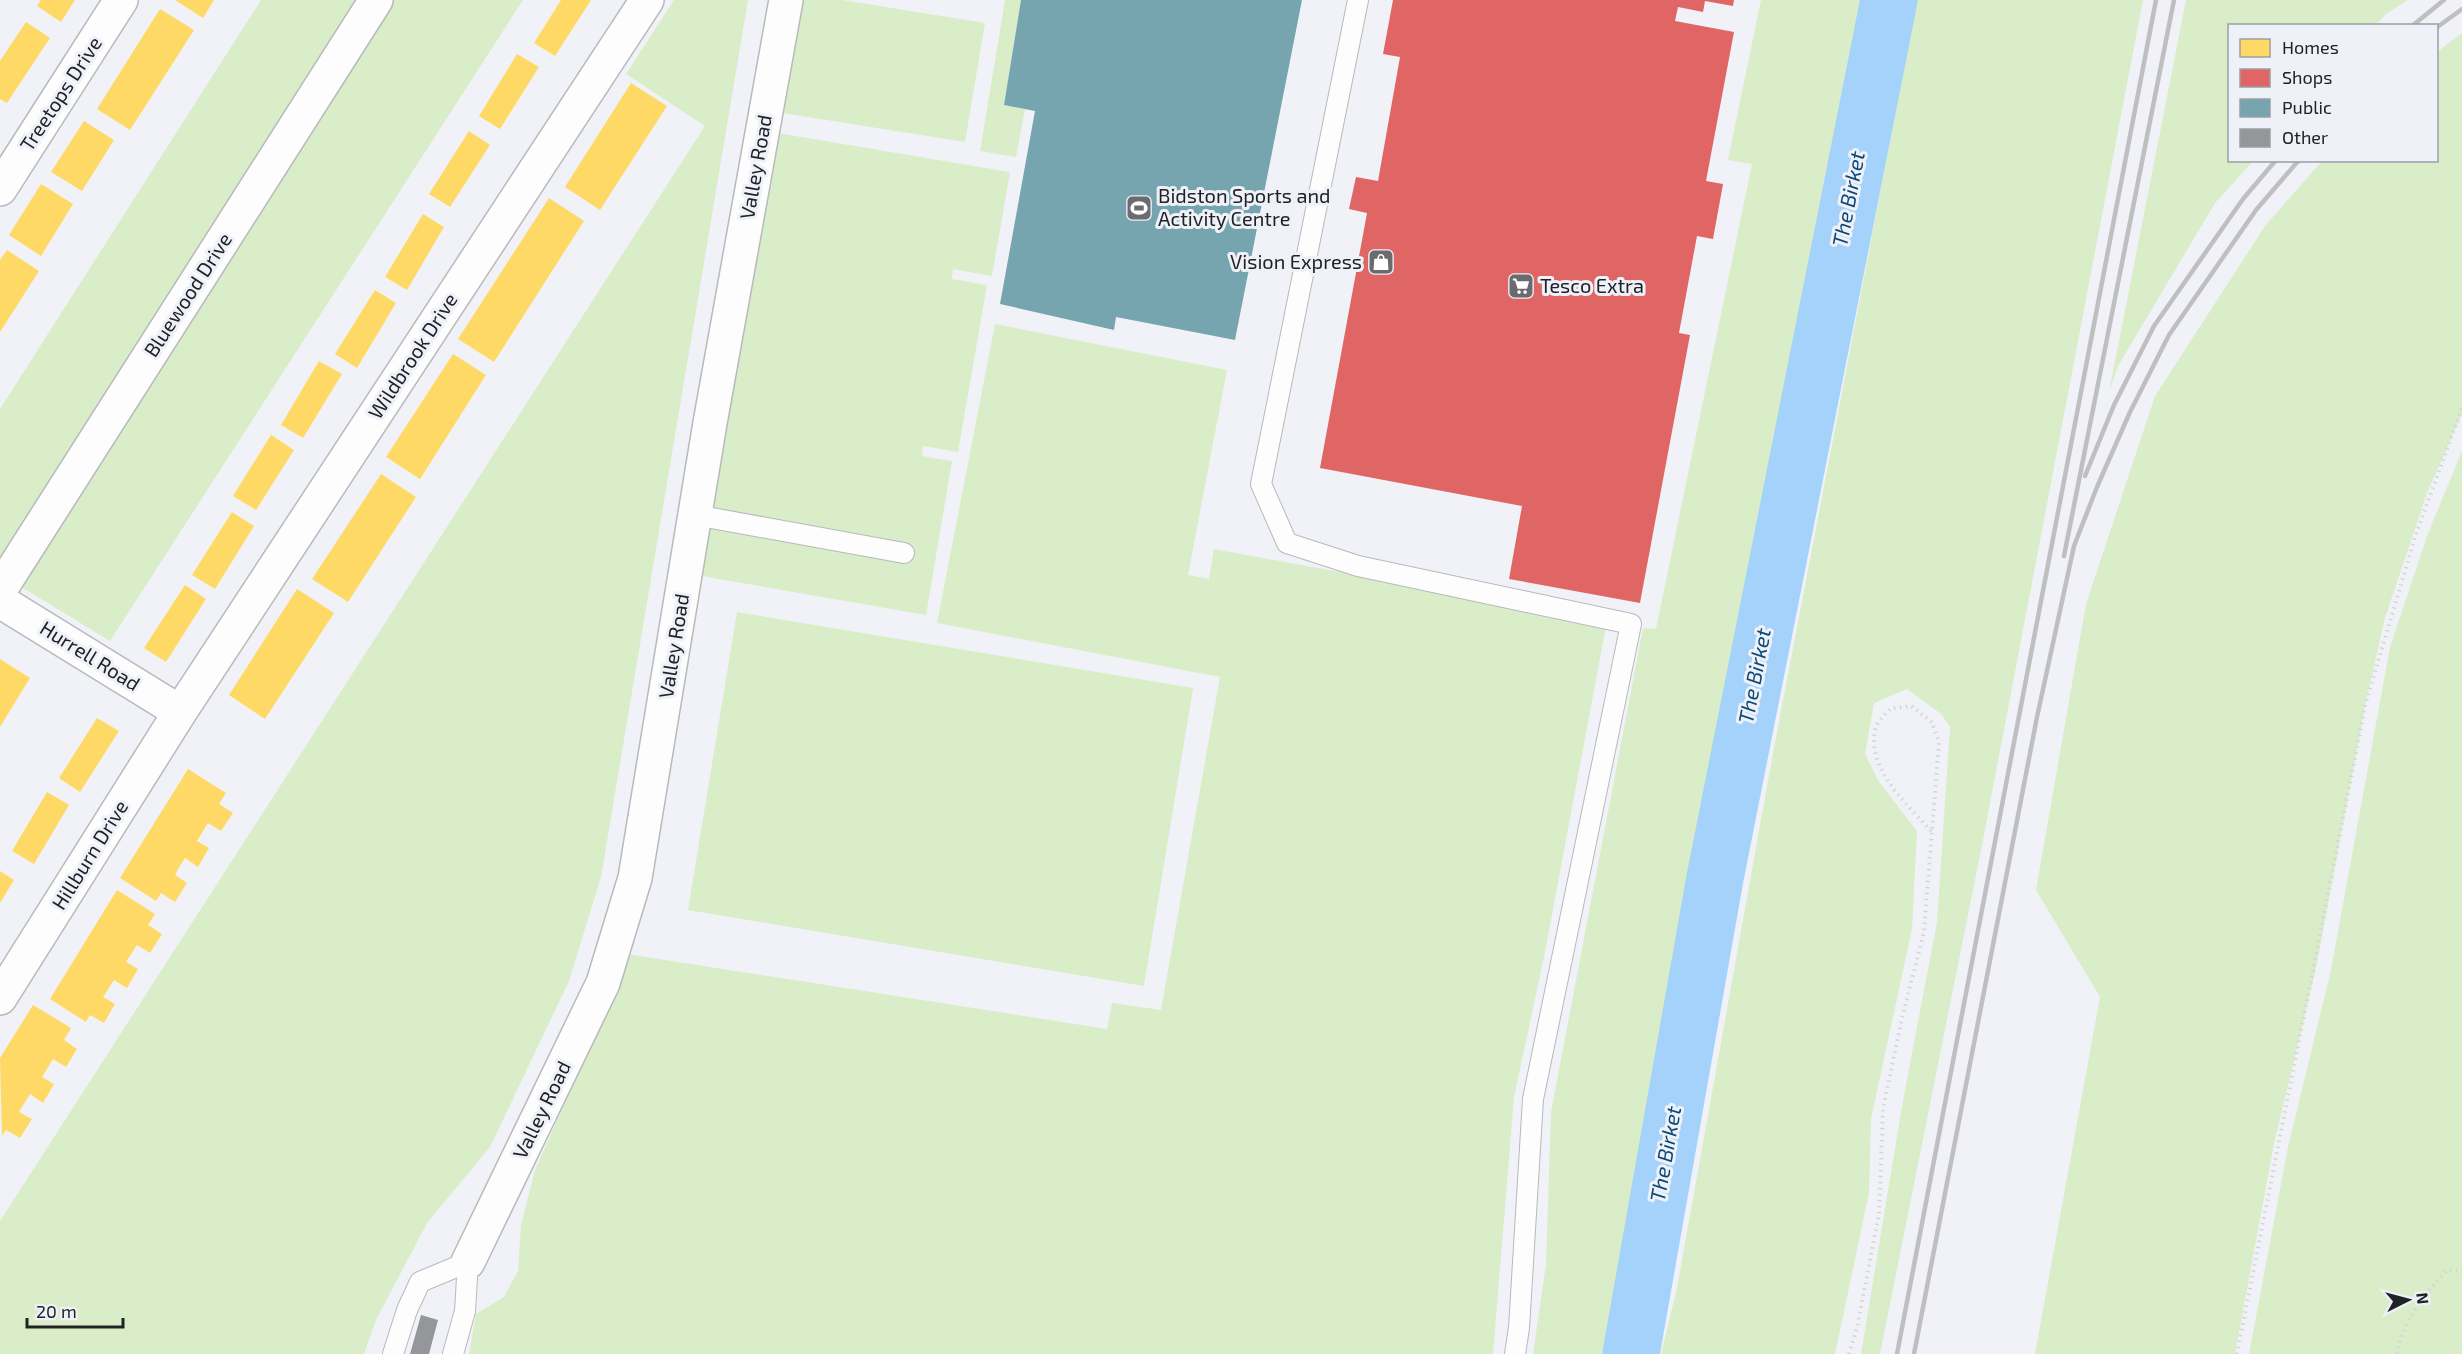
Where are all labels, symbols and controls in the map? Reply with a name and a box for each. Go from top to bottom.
legend [2228,24,2438,162]
street label: Treetops Drive [14,32,106,155]
text: Homes [2282,36,2339,58]
text: Shops [2282,66,2332,88]
text: Public [2282,96,2332,118]
street label: Valley Road [734,113,776,221]
text: Other [2282,126,2328,148]
water label: The Birket [1826,149,1869,249]
place label: Bidston Sports and Activity Centre [1158,183,1331,230]
sports icon: Bidston Sports and Activity Centre [1124,193,1154,223]
street label: Bluewood Drive [138,228,236,361]
shop icon: Vision Express [1366,247,1396,277]
place label: Vision Express [1230,249,1362,273]
supermarket icon: Tesco Extra [1506,271,1536,301]
place label: Tesco Extra [1540,273,1644,297]
street label: Wildbrook Drive [363,288,462,423]
street label: Valley Road [653,592,693,700]
street label: Hurrell Road [36,615,145,695]
water label: The Birket [1732,626,1775,726]
street label: Hillburn Drive [46,795,132,914]
street label: Valley Road [507,1057,575,1162]
water label: The Birket [1644,1104,1685,1204]
north arrow [2378,1270,2438,1330]
scale bar [27,1291,123,1329]
text: N [2413,1292,2433,1305]
text: 20 m [36,1300,77,1322]

